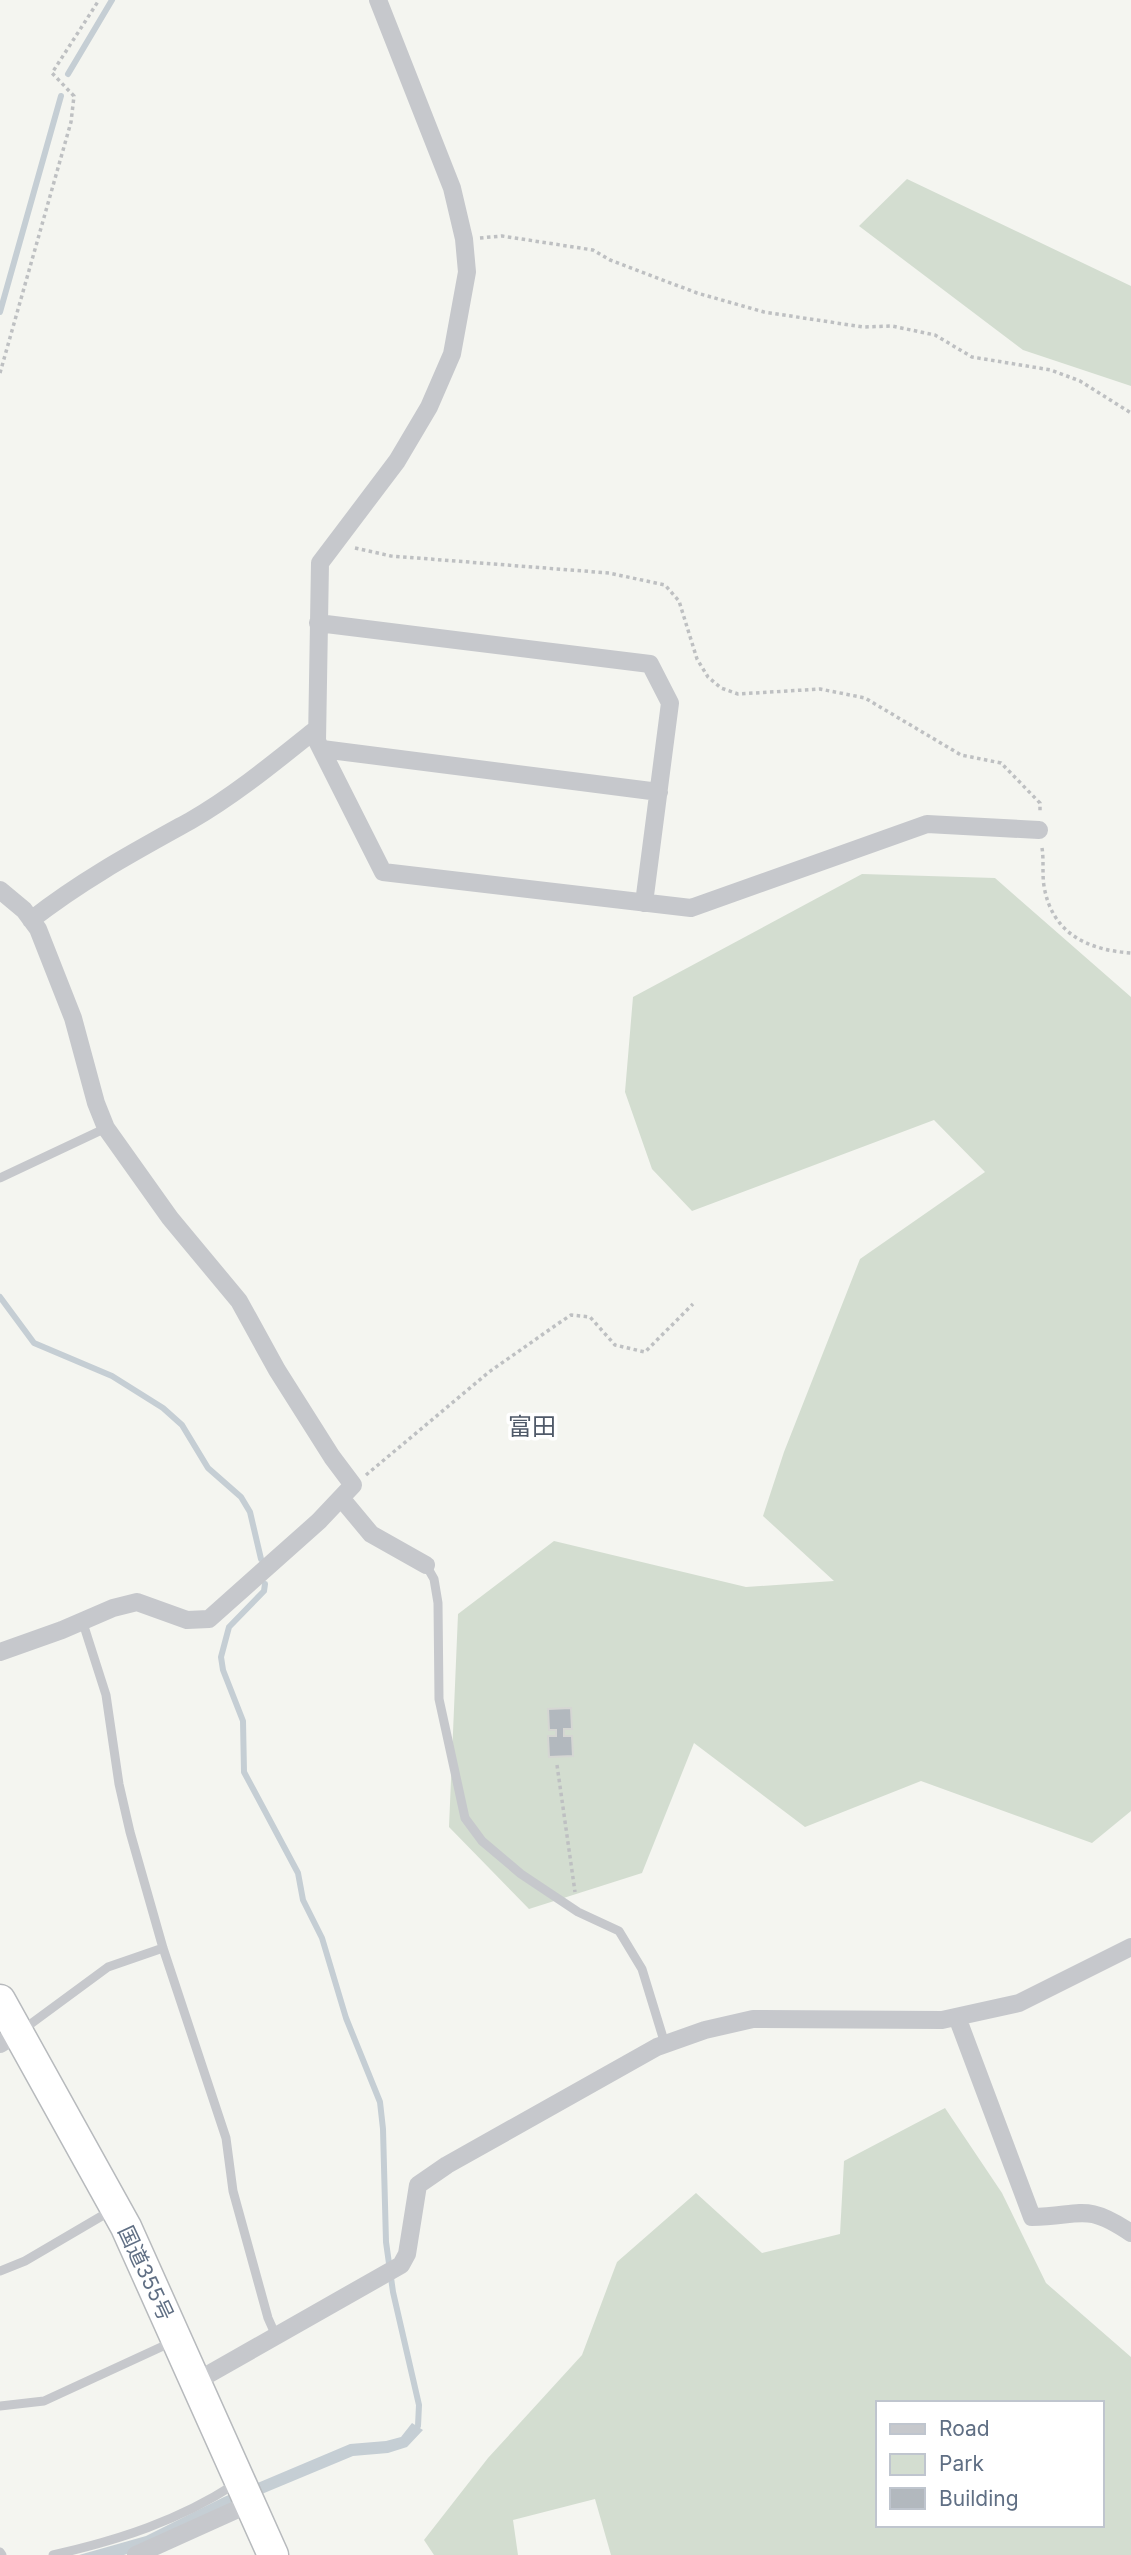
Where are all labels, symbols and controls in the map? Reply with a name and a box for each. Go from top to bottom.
district label: 富田 [508,1412,556,1441]
street label: 国道355号 [113,2222,179,2324]
legend [876,2401,1103,2527]
text: Road [939,2416,990,2441]
text: Park [939,2451,984,2476]
text: Building [939,2486,1019,2511]

